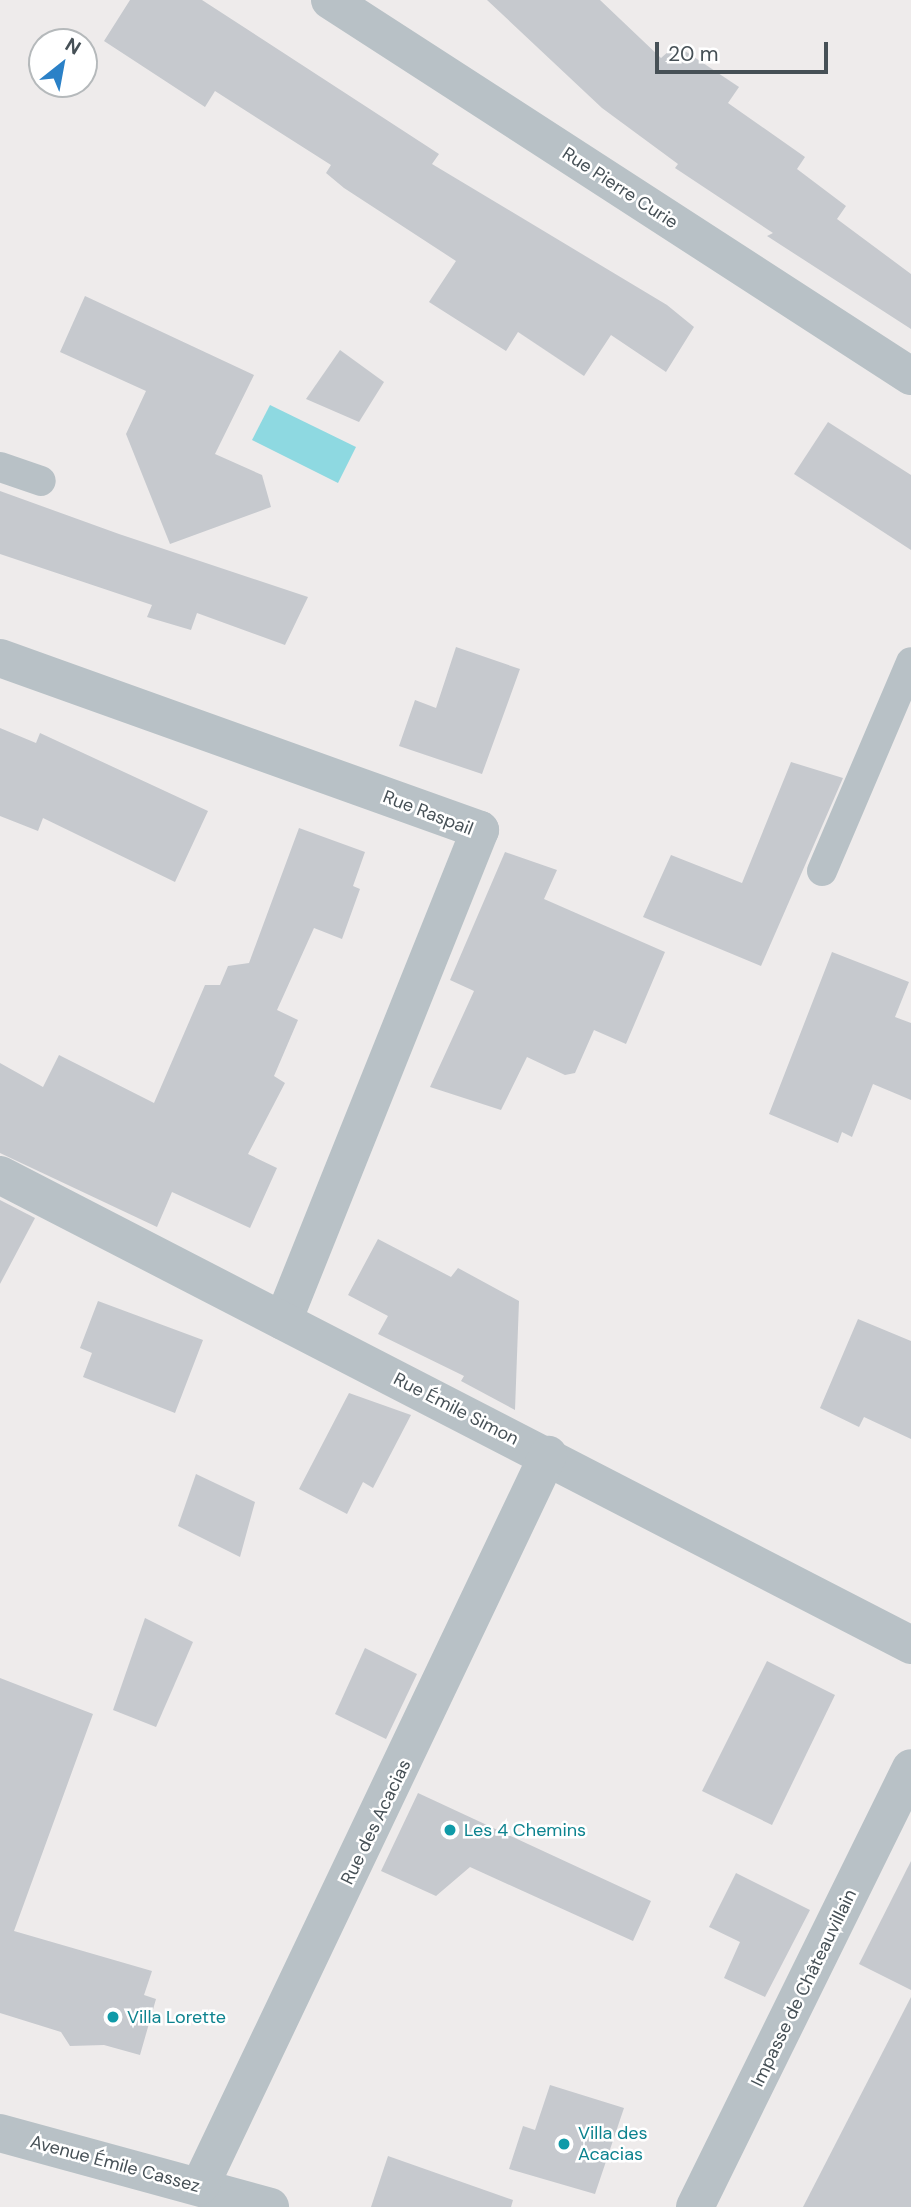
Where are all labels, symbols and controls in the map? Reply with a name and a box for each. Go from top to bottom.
north arrow [28,28,98,98]
scale bar [659,28,832,72]
text: N [61,32,85,61]
text: 20 m [668,40,719,68]
street label: Rue Pierre Curie [558,143,682,233]
street label: Rue Raspail [380,786,476,840]
street label: Rue Émile Simon [390,1368,522,1450]
street label: Rue des Acacias [336,1756,416,1888]
place label: Les 4 Chemins [464,1819,586,1841]
marker: Les 4 Chemins [442,1822,458,1838]
street label: Impasse de Châteauvillain [747,1886,861,2090]
place label: Villa Lorette [127,2006,226,2028]
marker: Villa Lorette [105,2009,121,2025]
place label: Villa des Acacias [578,2123,648,2166]
street label: Avenue Émile Cassez [28,2131,202,2197]
marker: Villa des Acacias [556,2136,572,2152]

